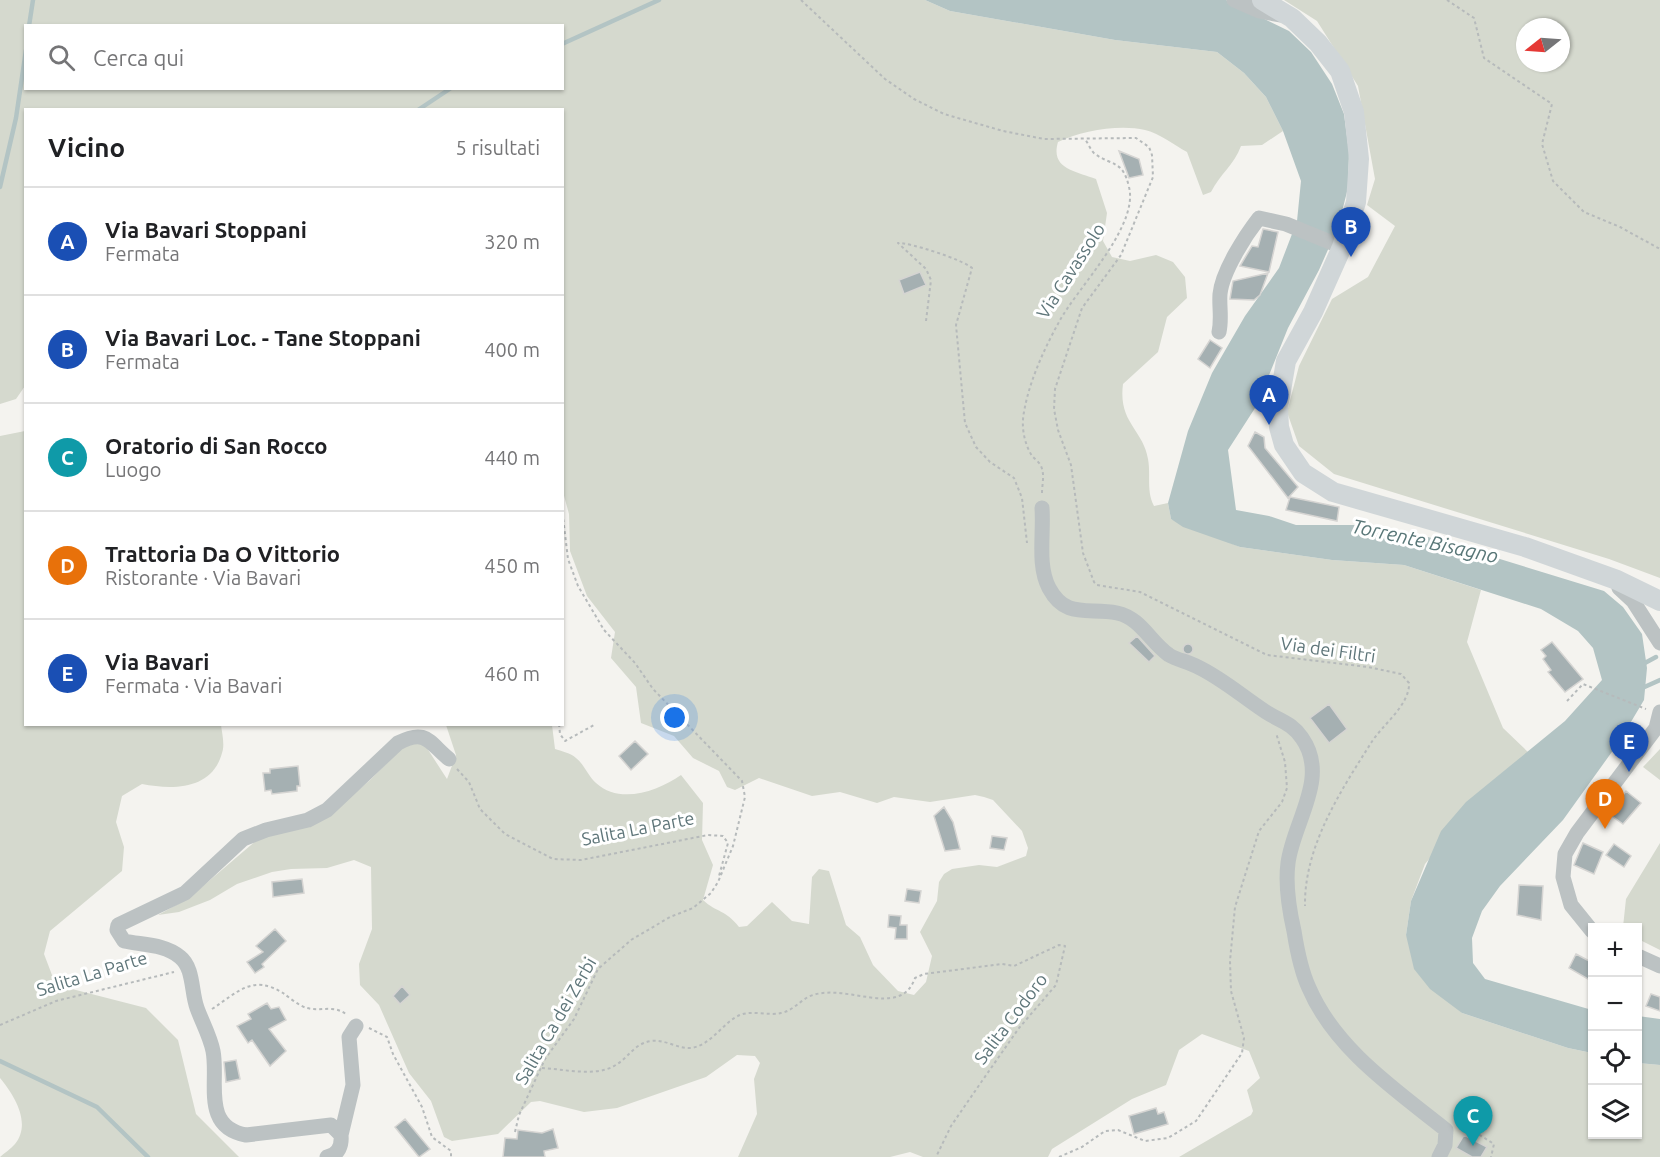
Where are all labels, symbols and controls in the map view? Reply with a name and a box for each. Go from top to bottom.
north arrow [1516,18,1570,72]
search box [24,24,564,90]
icon: search [45,41,78,74]
text: Cerca qui [93,45,184,70]
text: Vicino [48,133,125,162]
text: 5 risultati [456,136,540,159]
pin: B [1332,208,1370,257]
text: Via Bavari Stoppani [105,217,307,242]
street label: Via Cavassolo [1032,219,1108,322]
text: A [60,230,75,253]
text: 320 m [484,230,540,253]
text: Fermata [105,242,180,265]
text: Via Bavari Loc. - Tane Stoppani [105,325,421,350]
text: B [61,338,74,361]
text: 400 m [484,338,540,361]
text: Fermata [105,350,180,373]
pin: A [1250,376,1288,425]
text: Oratorio di San Rocco [105,433,328,458]
text: C [61,446,74,469]
text: 440 m [484,446,540,469]
text: Luogo [105,458,162,481]
water label: Torrente Bisagno [1350,514,1500,567]
text: Trattoria Da O Vittorio [105,541,340,566]
text: D [60,554,75,577]
text: 450 m [484,554,540,577]
text: Ristorante · Via Bavari [105,566,301,589]
street label: Via dei Filtri [1279,632,1377,666]
text: Via Bavari [105,649,209,674]
text: E [62,662,73,685]
text: 460 m [484,662,540,685]
text: Fermata · Via Bavari [105,674,282,697]
your location [660,703,689,732]
pin: E [1610,722,1648,772]
pin: D [1586,780,1624,829]
street label: Salita La Parte [580,807,696,849]
map controls [1588,923,1642,1139]
button: + [1588,923,1642,977]
street label: Salita La Parte [34,947,149,999]
street label: Salita Ca dei Zerbi [511,953,600,1088]
street label: Salita Codoro [970,969,1051,1068]
button: − [1588,977,1642,1031]
button: locate [1588,1031,1642,1085]
button: layers [1588,1085,1642,1139]
pin: C [1454,1096,1492,1146]

